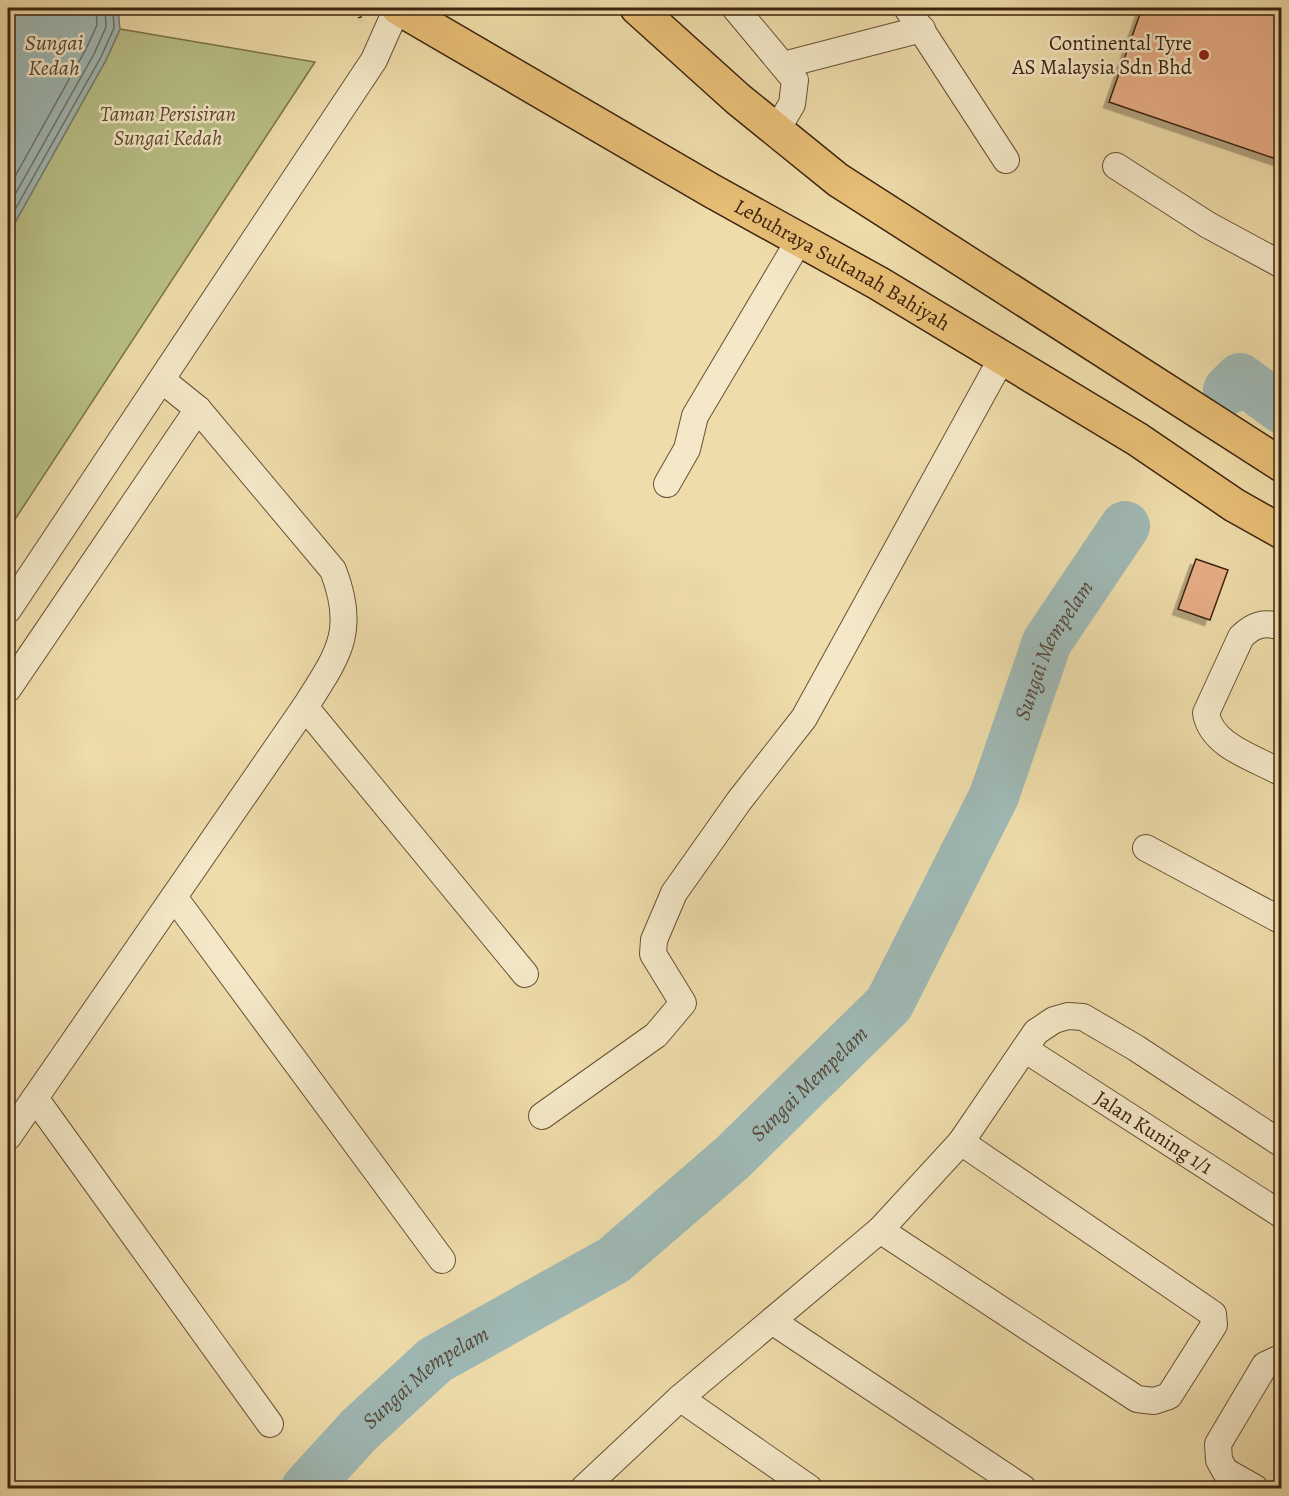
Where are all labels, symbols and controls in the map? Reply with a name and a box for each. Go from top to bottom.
water label: Sungai Kedah [25,28,83,83]
place label: Continental Tyre AS Malaysia Sdn Bhd [1011,29,1193,81]
marker: Continental Tyre AS Malaysia Sdn Bhd [1197,48,1211,62]
park label: Taman Persisiran Sungai Kedah [100,100,236,152]
street label: Lebuhraya Sultanah Bahiyah [729,192,955,337]
water label: Sungai Mempelam [1007,574,1101,724]
water label: Sungai Mempelam [744,1019,875,1148]
street label: Jalan Kuning 1/1 [1089,1084,1218,1181]
water label: Sungai Mempelam [356,1319,494,1436]

